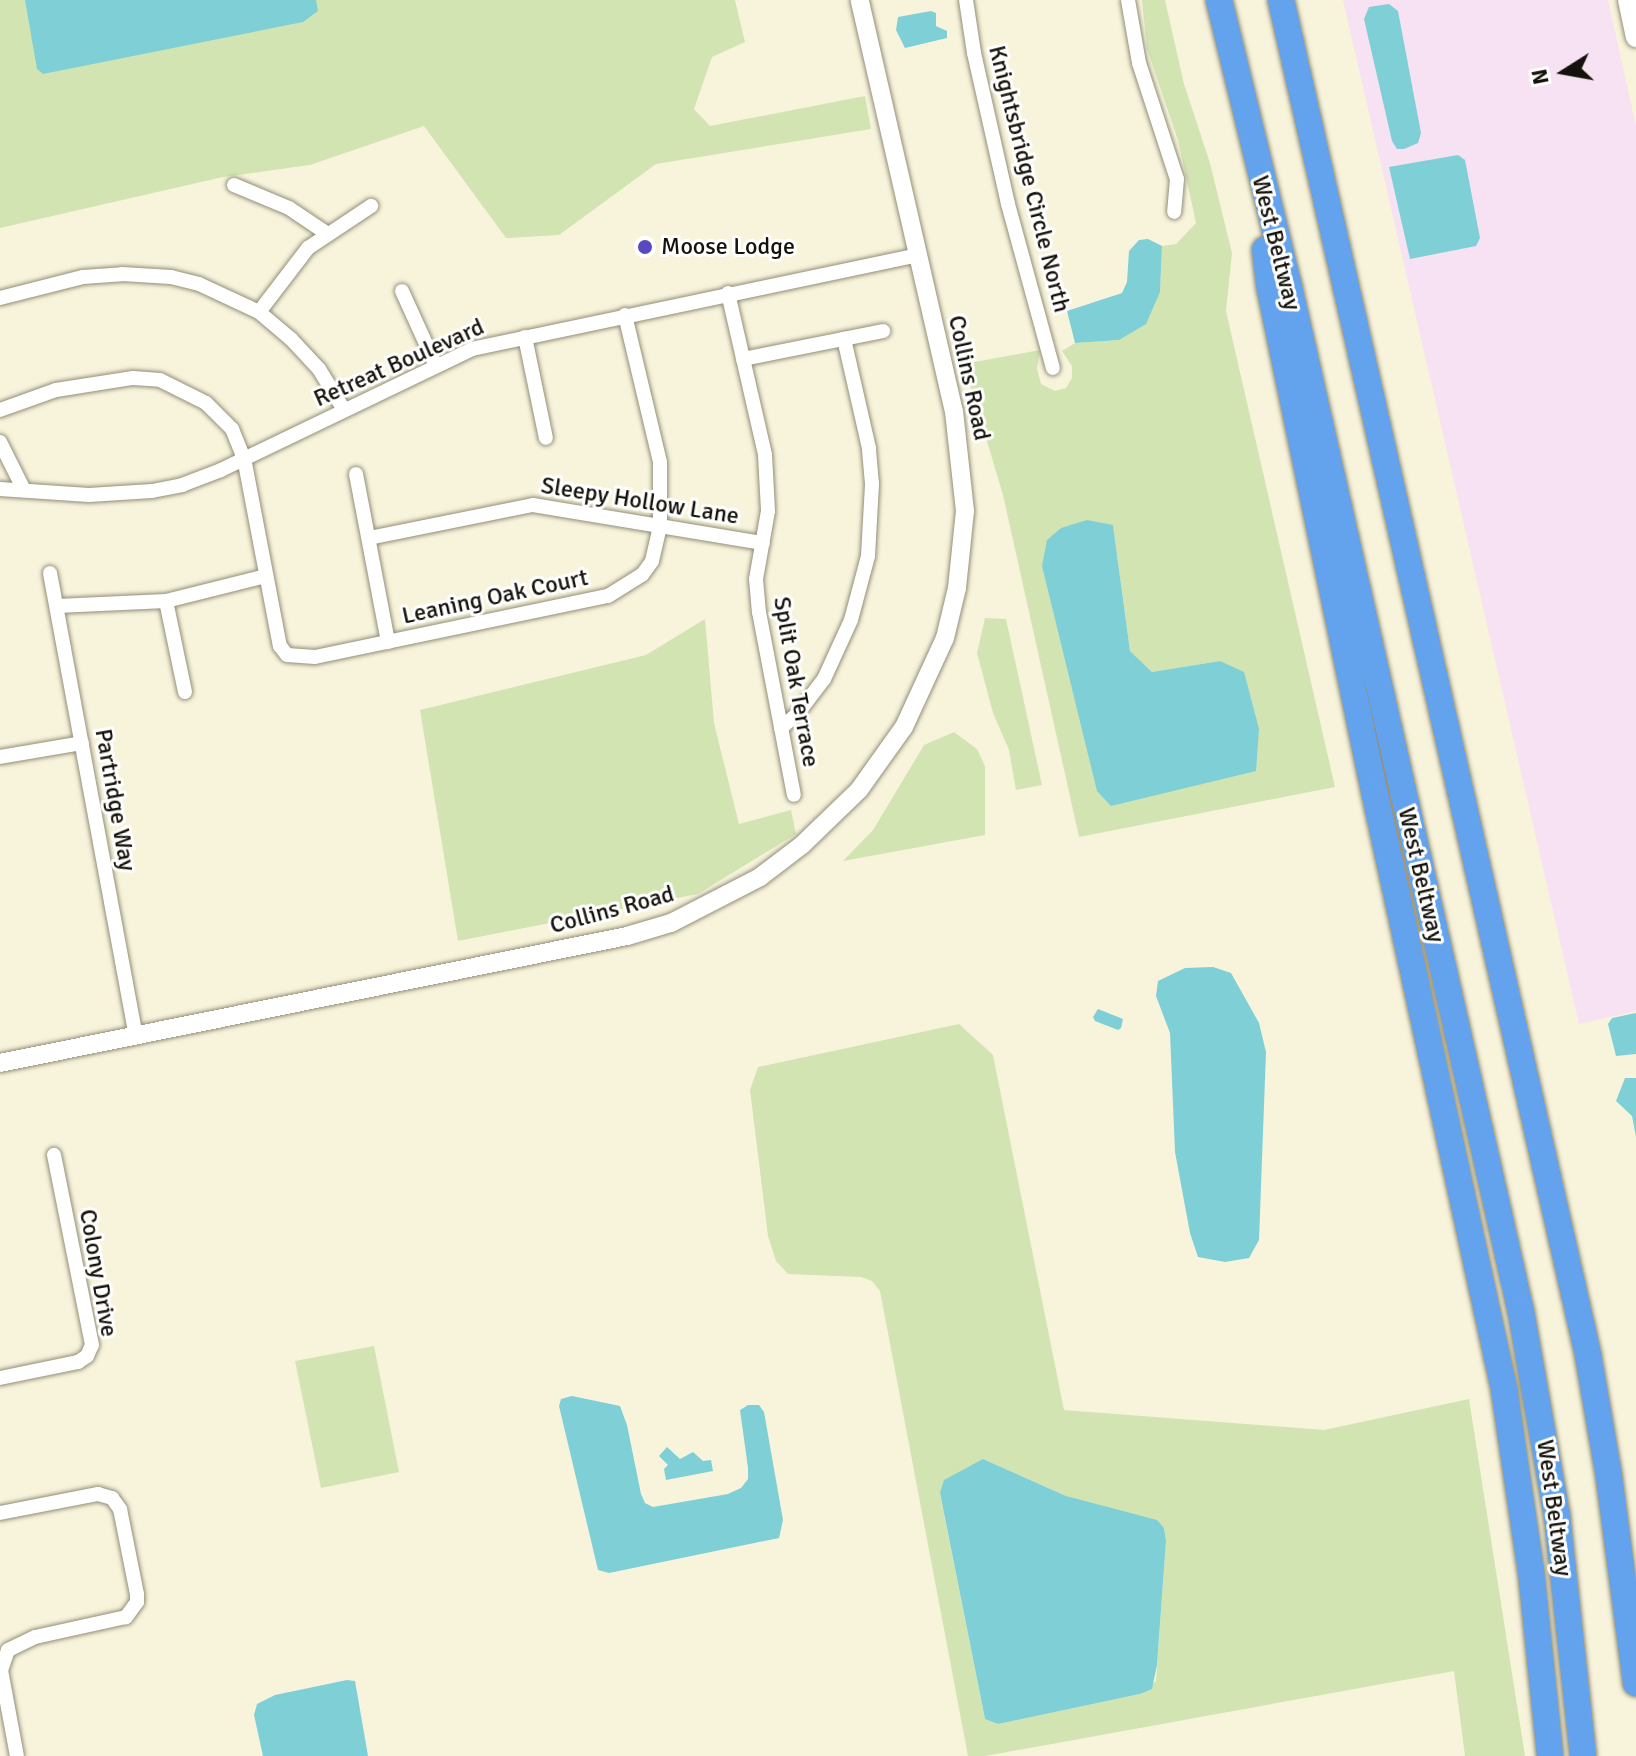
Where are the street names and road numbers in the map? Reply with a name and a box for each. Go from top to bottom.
street label: Knightsbridge Circle North [982,43,1076,315]
street label: West Beltway [1245,173,1307,313]
street label: Retreat Boulevard [309,313,489,413]
street label: Collins Road [942,313,996,443]
street label: Sleepy Hollow Lane [539,471,741,531]
street label: Leaning Oak Court [399,563,591,631]
street label: Split Oak Terrace [767,595,825,769]
street label: Partridge Way [88,727,142,873]
street label: West Beltway [1391,805,1451,945]
street label: Collins Road [547,880,677,940]
street label: Colony Drive [73,1207,123,1339]
street label: West Beltway [1530,1438,1578,1578]

